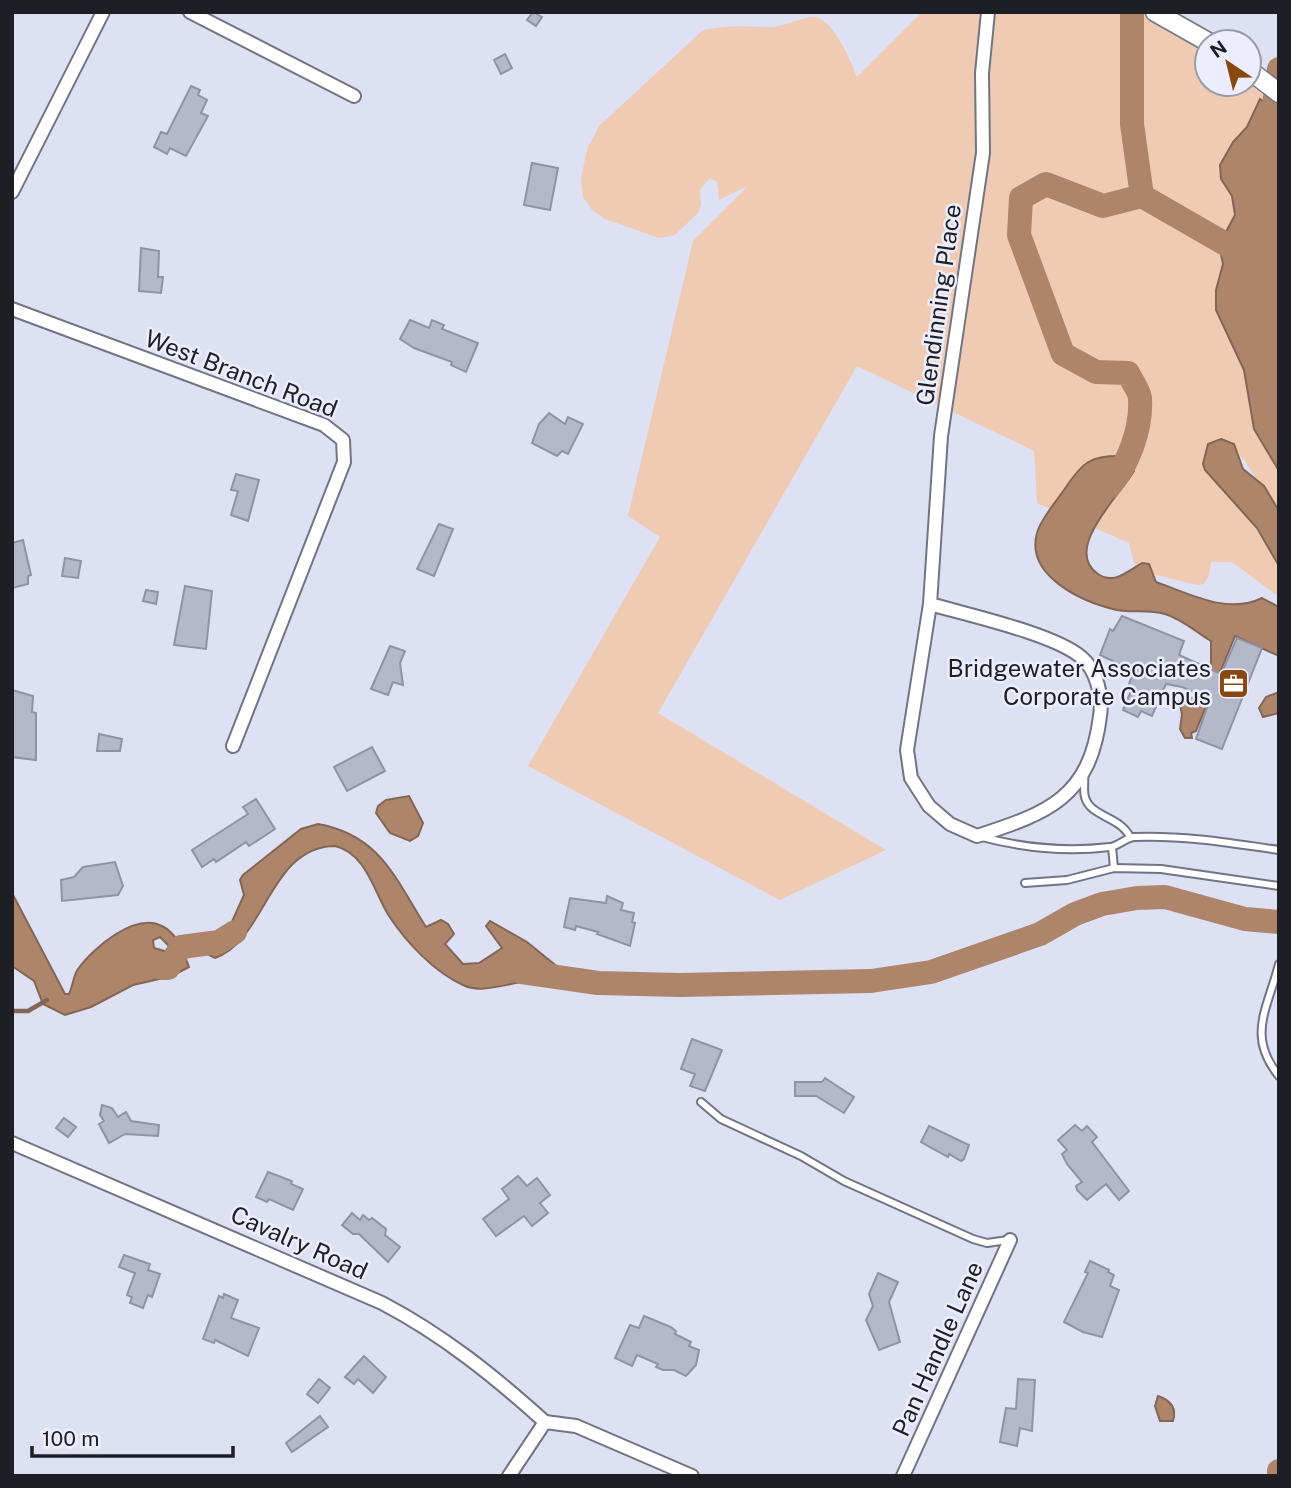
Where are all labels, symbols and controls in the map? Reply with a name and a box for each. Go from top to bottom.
north arrow [1193,28,1263,98]
text: N [1206,36,1231,62]
street label: Glendinning Place [910,202,966,407]
street label: West Branch Road [141,323,342,423]
place label: Bridgewater Associates Corporate Campus [948,654,1211,710]
office icon: Bridgewater Associates Corporate Campus [1217,666,1251,700]
street label: Cavalry Road [227,1199,372,1285]
street label: Pan Handle Lane [886,1257,988,1440]
scale bar [32,1414,233,1458]
text: 100 m [42,1426,99,1451]

